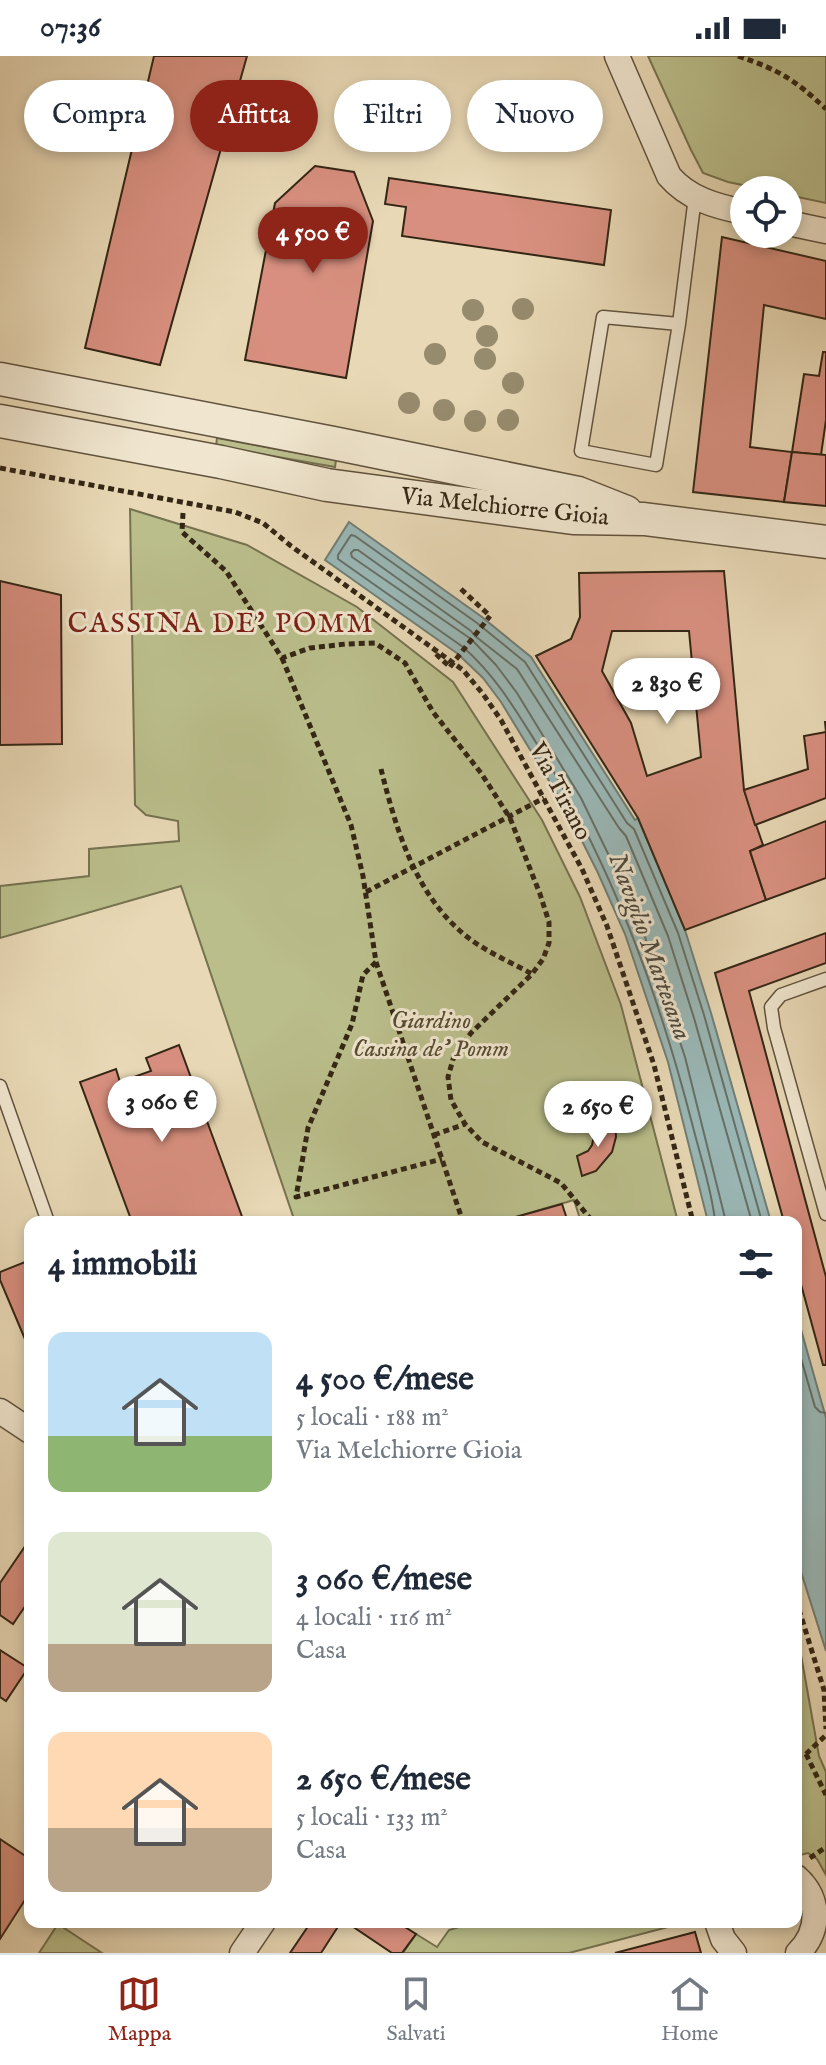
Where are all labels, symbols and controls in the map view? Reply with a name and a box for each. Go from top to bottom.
text: 07:36 [40,9,101,47]
chip: Compra [24,80,174,152]
chip: Affitta [190,80,318,152]
chip: Filtri [334,80,451,152]
chip: Nuovo [467,80,603,152]
map controls [730,176,802,248]
button: locate [730,176,802,248]
pin: 4 500 € [239,207,387,275]
text: 4 500 € [276,216,350,249]
street label: Via Melchiorre Gioia [398,481,611,534]
district label: CASSINA DE' POMM [67,607,375,642]
pin: 2 830 € [593,658,741,726]
text: 2 830 € [631,667,703,700]
street label: Via Tirano [521,737,598,846]
water label: Naviglio Martesana [599,848,699,1045]
park label: Giardino Cassina de' Pomm [353,1006,509,1065]
pin: 3 060 € [88,1076,236,1144]
pin: 2 650 € [524,1081,672,1149]
text: 3 060 € [126,1085,198,1118]
text: 2 650 € [562,1090,634,1123]
icon: filters [734,1242,778,1286]
text: 4 immobili [48,1243,197,1286]
text: 4 500 €/mese [296,1358,474,1401]
icon: home [112,1364,208,1460]
text: 5 locali · 188 m² [296,1401,449,1434]
text: Via Melchiorre Gioia [296,1434,522,1467]
text: 3 060 €/mese [296,1558,472,1601]
icon: home [112,1564,208,1660]
text: 4 locali · 116 m² [296,1601,452,1634]
text: Casa [296,1634,346,1667]
text: 2 650 €/mese [296,1758,471,1801]
icon: home [112,1764,208,1860]
text: 5 locali · 133 m² [296,1801,448,1834]
text: Casa [296,1834,346,1867]
tab: Mappa [108,1972,171,2048]
tab: Salvati [386,1972,446,2048]
tab: Home [661,1972,718,2048]

